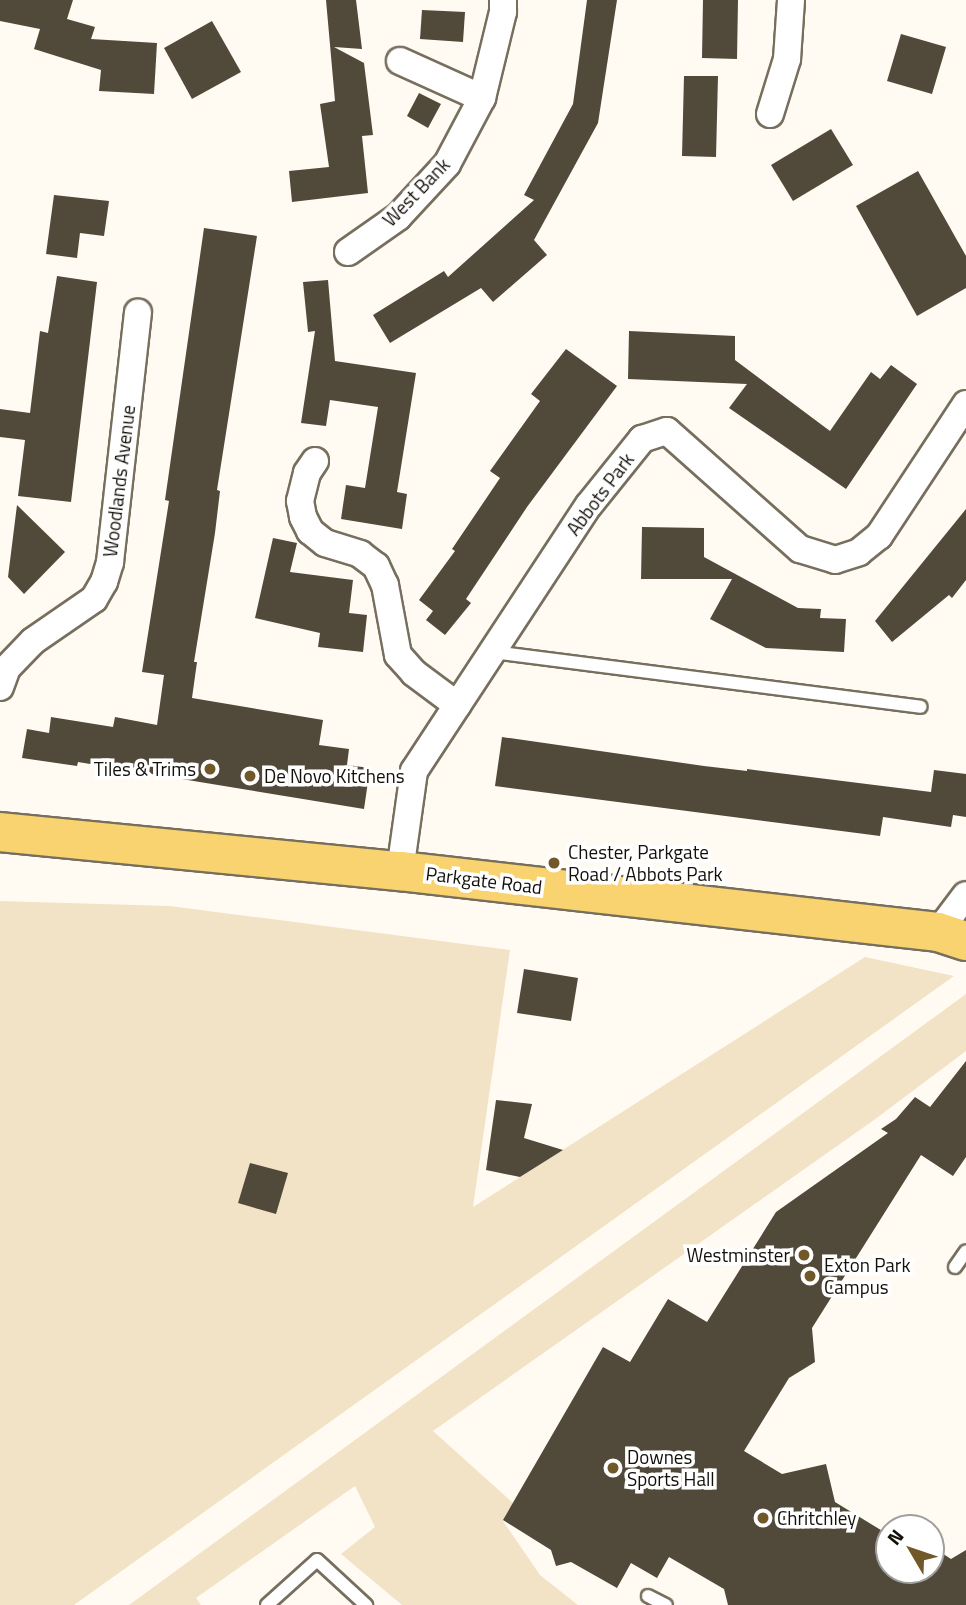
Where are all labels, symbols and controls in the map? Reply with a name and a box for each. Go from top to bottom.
street label: West Bank [378,153,454,231]
street label: Woodlands Avenue [98,404,140,558]
street label: Abbots Park [562,448,638,540]
place label: Tiles & Trims [94,758,196,780]
marker: Tiles & Trims [202,761,218,777]
place label: De Novo Kitchens [264,765,405,787]
marker: De Novo Kitchens [242,768,258,784]
place label: Chester, Parkgate Road / Abbots Park [568,841,723,885]
marker: Chester, Parkgate Road / Abbots Park [546,855,562,871]
street label: Parkgate Road [425,862,543,898]
place label: Westminster [687,1244,790,1266]
marker: Westminster [796,1247,812,1263]
place label: Exton Park Campus [824,1254,911,1298]
marker: Exton Park Campus [802,1268,818,1284]
place label: Downes Sports Hall [627,1446,715,1490]
marker: Downes Sports Hall [605,1460,621,1476]
place label: Chritchley [777,1507,856,1529]
marker: Chritchley [755,1510,771,1526]
north arrow [875,1514,945,1584]
text: N [879,1522,910,1551]

